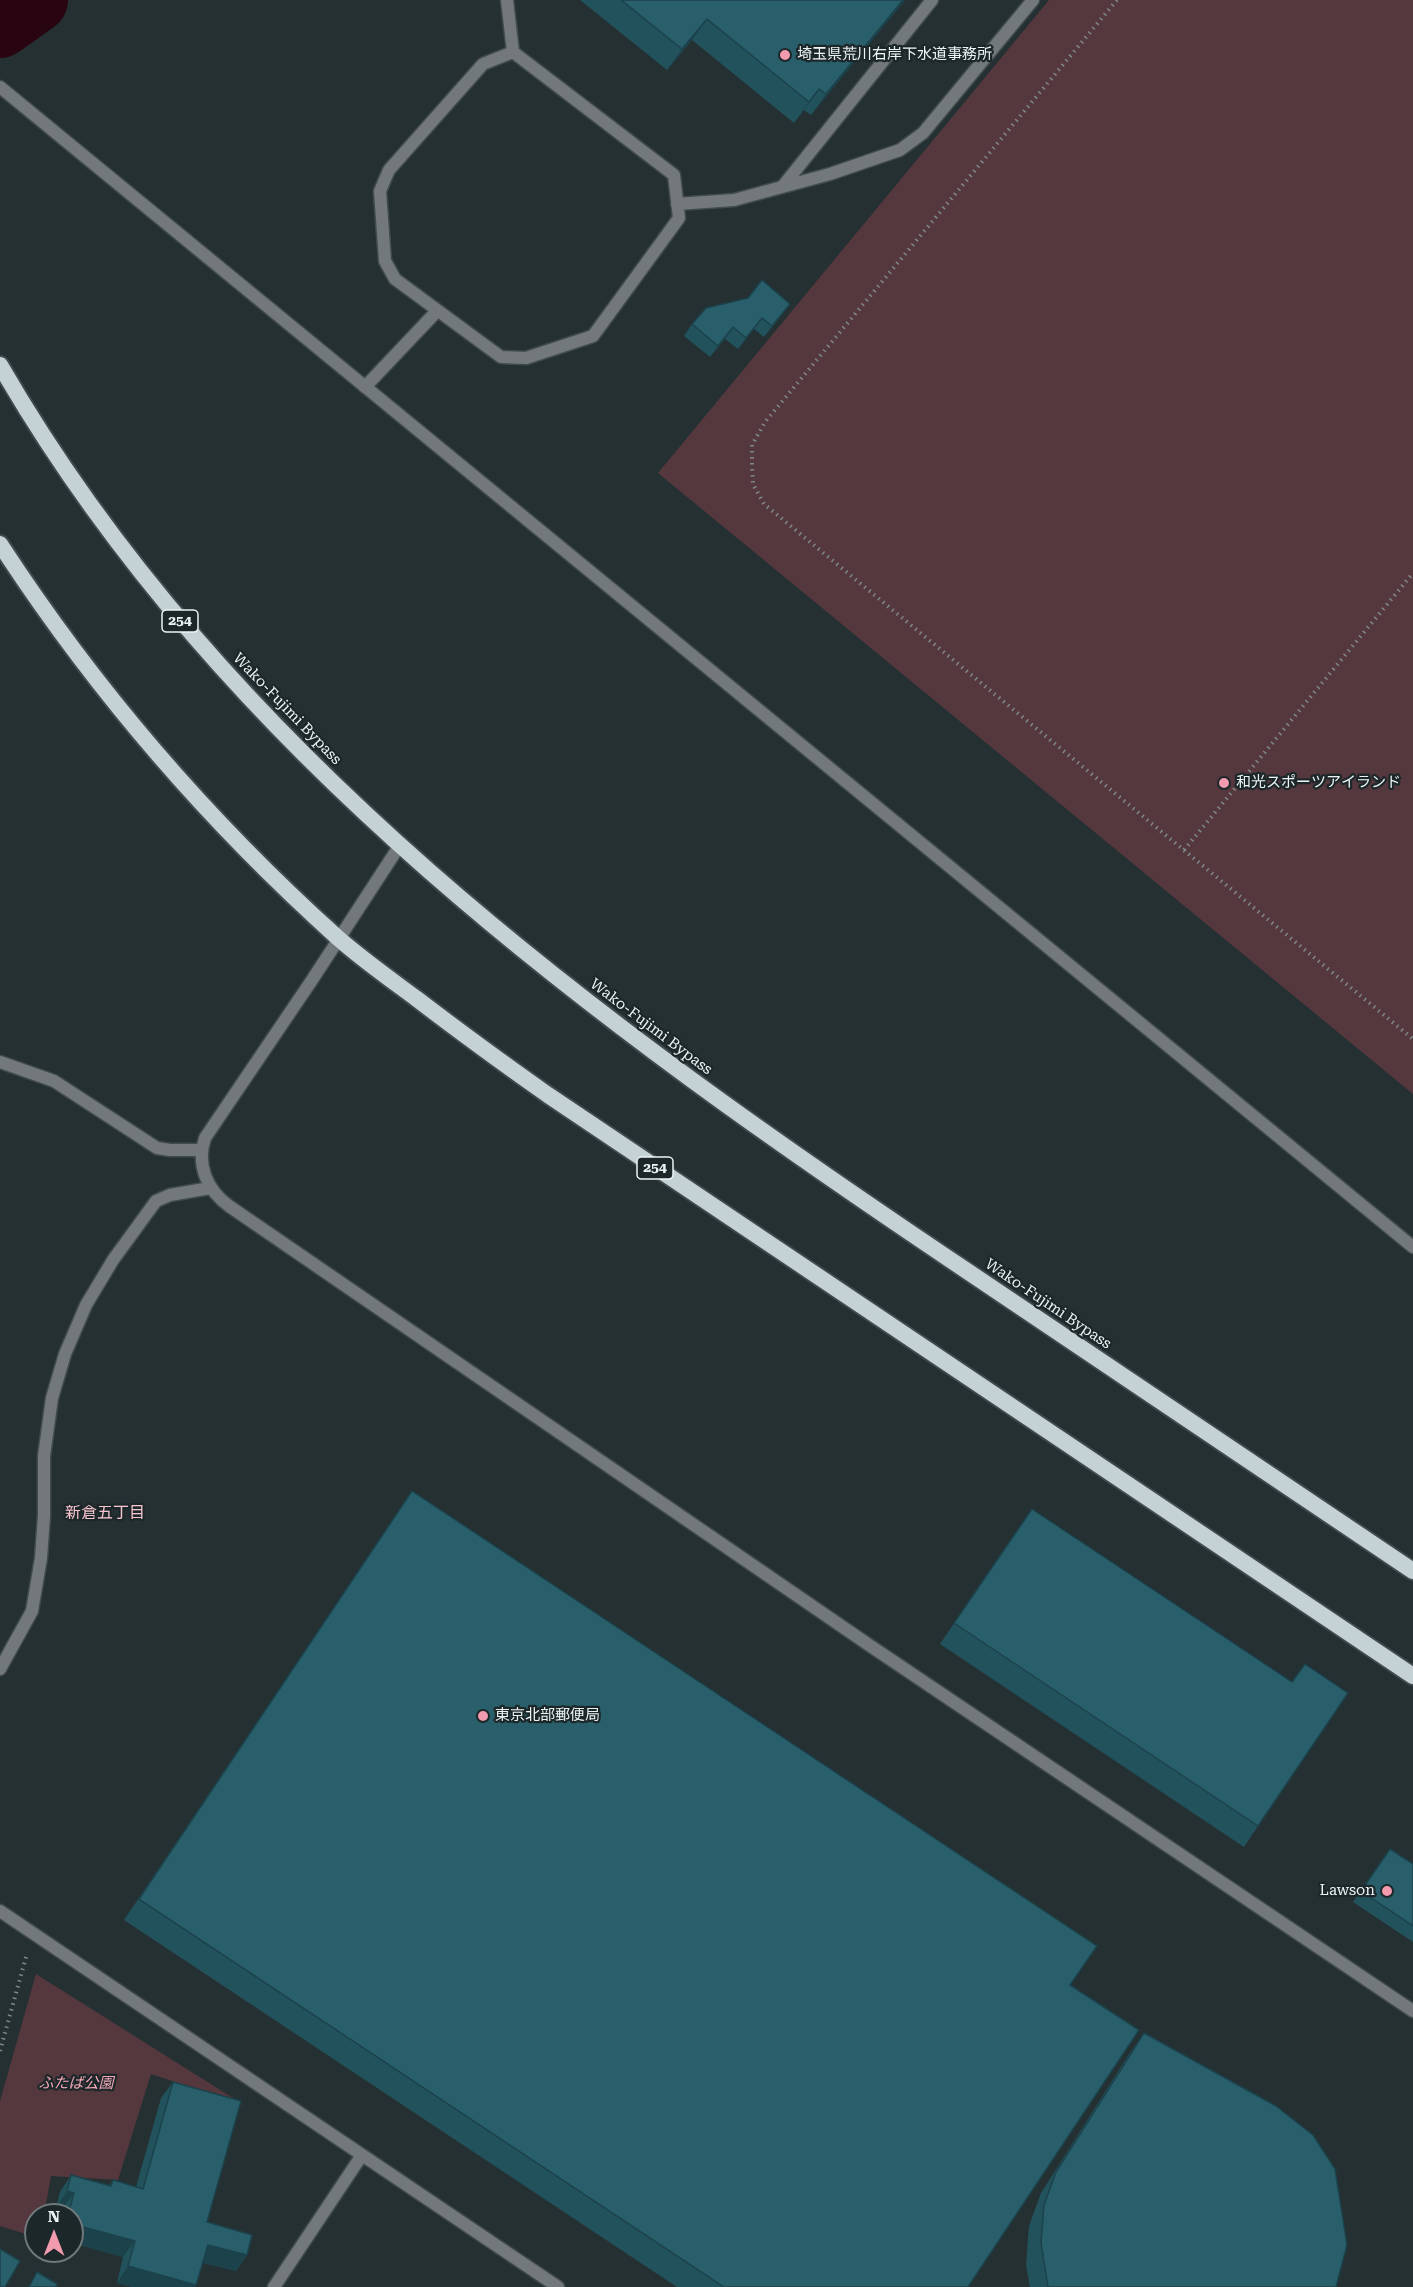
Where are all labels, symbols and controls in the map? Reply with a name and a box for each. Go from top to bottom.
place label: 埼玉県荒川右岸下水道事務所 [797,46,992,64]
marker: 埼玉県荒川右岸下水道事務所 [778,48,792,62]
road number: 254 [162,610,198,632]
street label: Wako-Fujimi Bypass [229,649,345,769]
place label: 和光スポーツアイランド [1236,774,1401,792]
marker: 和光スポーツアイランド [1217,776,1231,790]
street label: Wako-Fujimi Bypass [586,975,716,1079]
road number: 254 [637,1157,673,1179]
street label: Wako-Fujimi Bypass [981,1255,1115,1353]
district label: 新倉五丁目 [65,1503,145,1523]
place label: 東京北部郵便局 [495,1707,600,1725]
marker: 東京北部郵便局 [476,1709,490,1723]
place label: Lawson [1319,1882,1375,1900]
marker: Lawson [1380,1884,1394,1898]
park label: ふたば公園 [39,2075,113,2093]
north arrow [24,2203,84,2263]
text: N [48,2207,60,2226]

